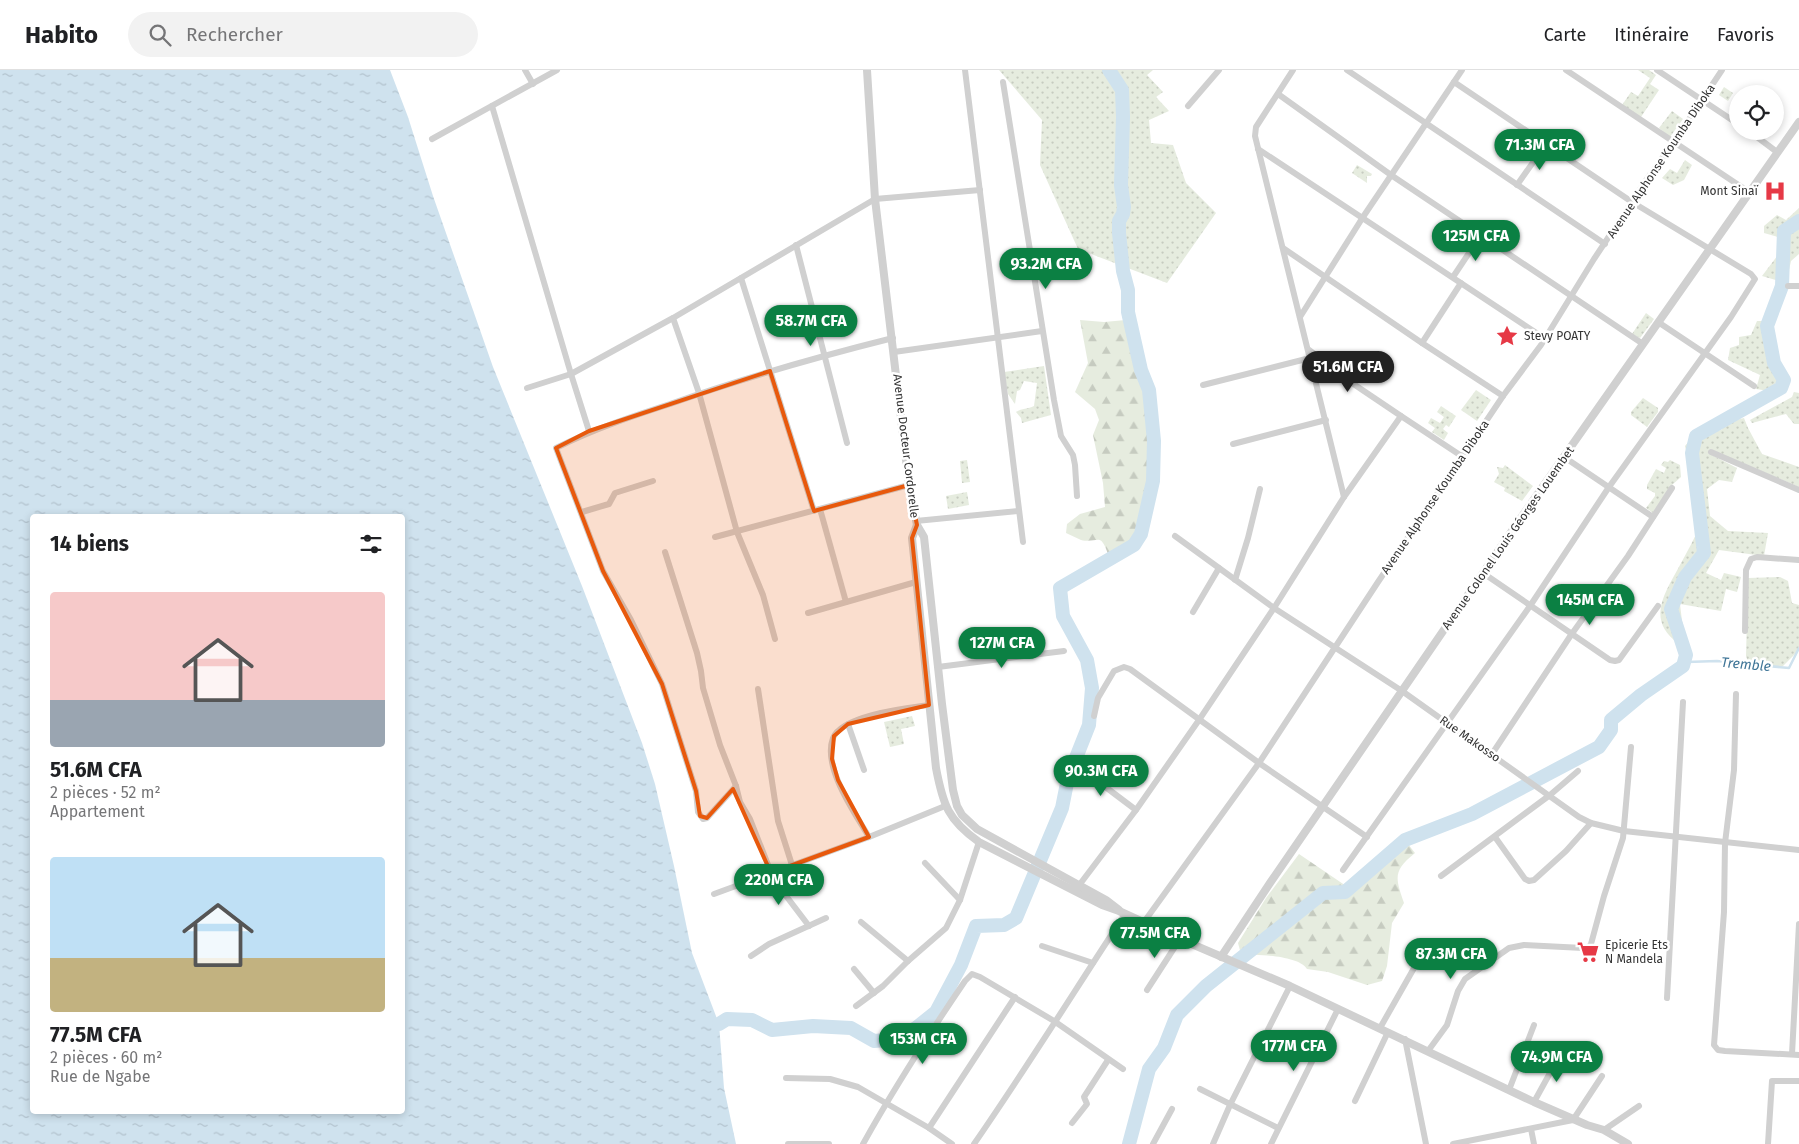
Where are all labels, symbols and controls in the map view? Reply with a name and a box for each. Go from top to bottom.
search box [128,12,478,57]
text: Habito [25,21,98,49]
icon: search [146,21,174,49]
text: Rechercher [186,23,283,46]
text: Carte [1544,24,1586,46]
text: Itinéraire [1614,24,1689,46]
text: Favoris [1717,24,1774,46]
street label: Avenue Alphonse Koumba Diboka [1604,81,1718,241]
map controls [1729,85,1784,140]
button: locate [1729,85,1784,140]
pin: 71.3M CFA [1483,128,1597,171]
text: 71.3M CFA [1505,135,1575,154]
hospital icon: Mont Sinaï [1762,178,1788,204]
place label: Mont Sinaï [1700,184,1759,198]
pin: 125M CFA [1424,220,1528,262]
text: 125M CFA [1443,226,1509,245]
pin: 93.2M CFA [989,248,1103,290]
text: 93.2M CFA [1010,254,1082,273]
pin: 58.7M CFA [754,304,868,347]
text: 58.7M CFA [775,311,847,330]
place icon: Stevy POATY [1494,323,1520,349]
place label: Stevy POATY [1524,329,1591,343]
pin: 51.6M CFA [1291,350,1405,393]
text: 51.6M CFA [1313,357,1383,376]
street label: Avenue Docteur Cordorelle [890,373,922,519]
street label: Avenue Alphonse Koumba Diboka [1378,417,1492,577]
street label: Avenue Colonel Louis Géorges Louembet [1439,443,1577,632]
icon: filters [357,530,385,558]
text: 14 biens [50,531,129,557]
pin: 145M CFA [1538,584,1642,626]
text: 145M CFA [1557,590,1623,609]
icon: home [173,625,263,715]
pin: 127M CFA [950,626,1054,669]
text: 127M CFA [969,633,1035,652]
water label: Tremble [1720,654,1772,675]
street label: Rue Makosso [1437,713,1503,765]
pin: 90.3M CFA [1044,754,1158,797]
text: 51.6M CFA [50,757,142,783]
text: 90.3M CFA [1065,761,1137,780]
text: 2 pièces · 52 m² [50,783,161,802]
text: Appartement [50,802,145,821]
pin: 220M CFA [727,864,831,906]
text: 220M CFA [745,870,813,889]
icon: home [173,890,263,980]
pin: 77.5M CFA [1098,916,1212,959]
text: 77.5M CFA [1120,923,1190,942]
pin: 87.3M CFA [1394,938,1508,980]
place label: Epicerie Ets N Mandela [1605,938,1668,966]
supermarket icon: Epicerie Ets N Mandela [1575,939,1601,965]
text: 87.3M CFA [1416,944,1486,963]
text: 77.5M CFA [50,1022,141,1048]
pin: 153M CFA [871,1022,975,1065]
text: 153M CFA [890,1029,956,1048]
pin: 177M CFA [1242,1030,1346,1072]
text: 177M CFA [1262,1036,1326,1055]
pin: 74.9M CFA [1500,1040,1614,1083]
text: 74.9M CFA [1522,1047,1592,1066]
text: 2 pièces · 60 m² [50,1048,162,1067]
text: Rue de Ngabe [50,1067,150,1086]

